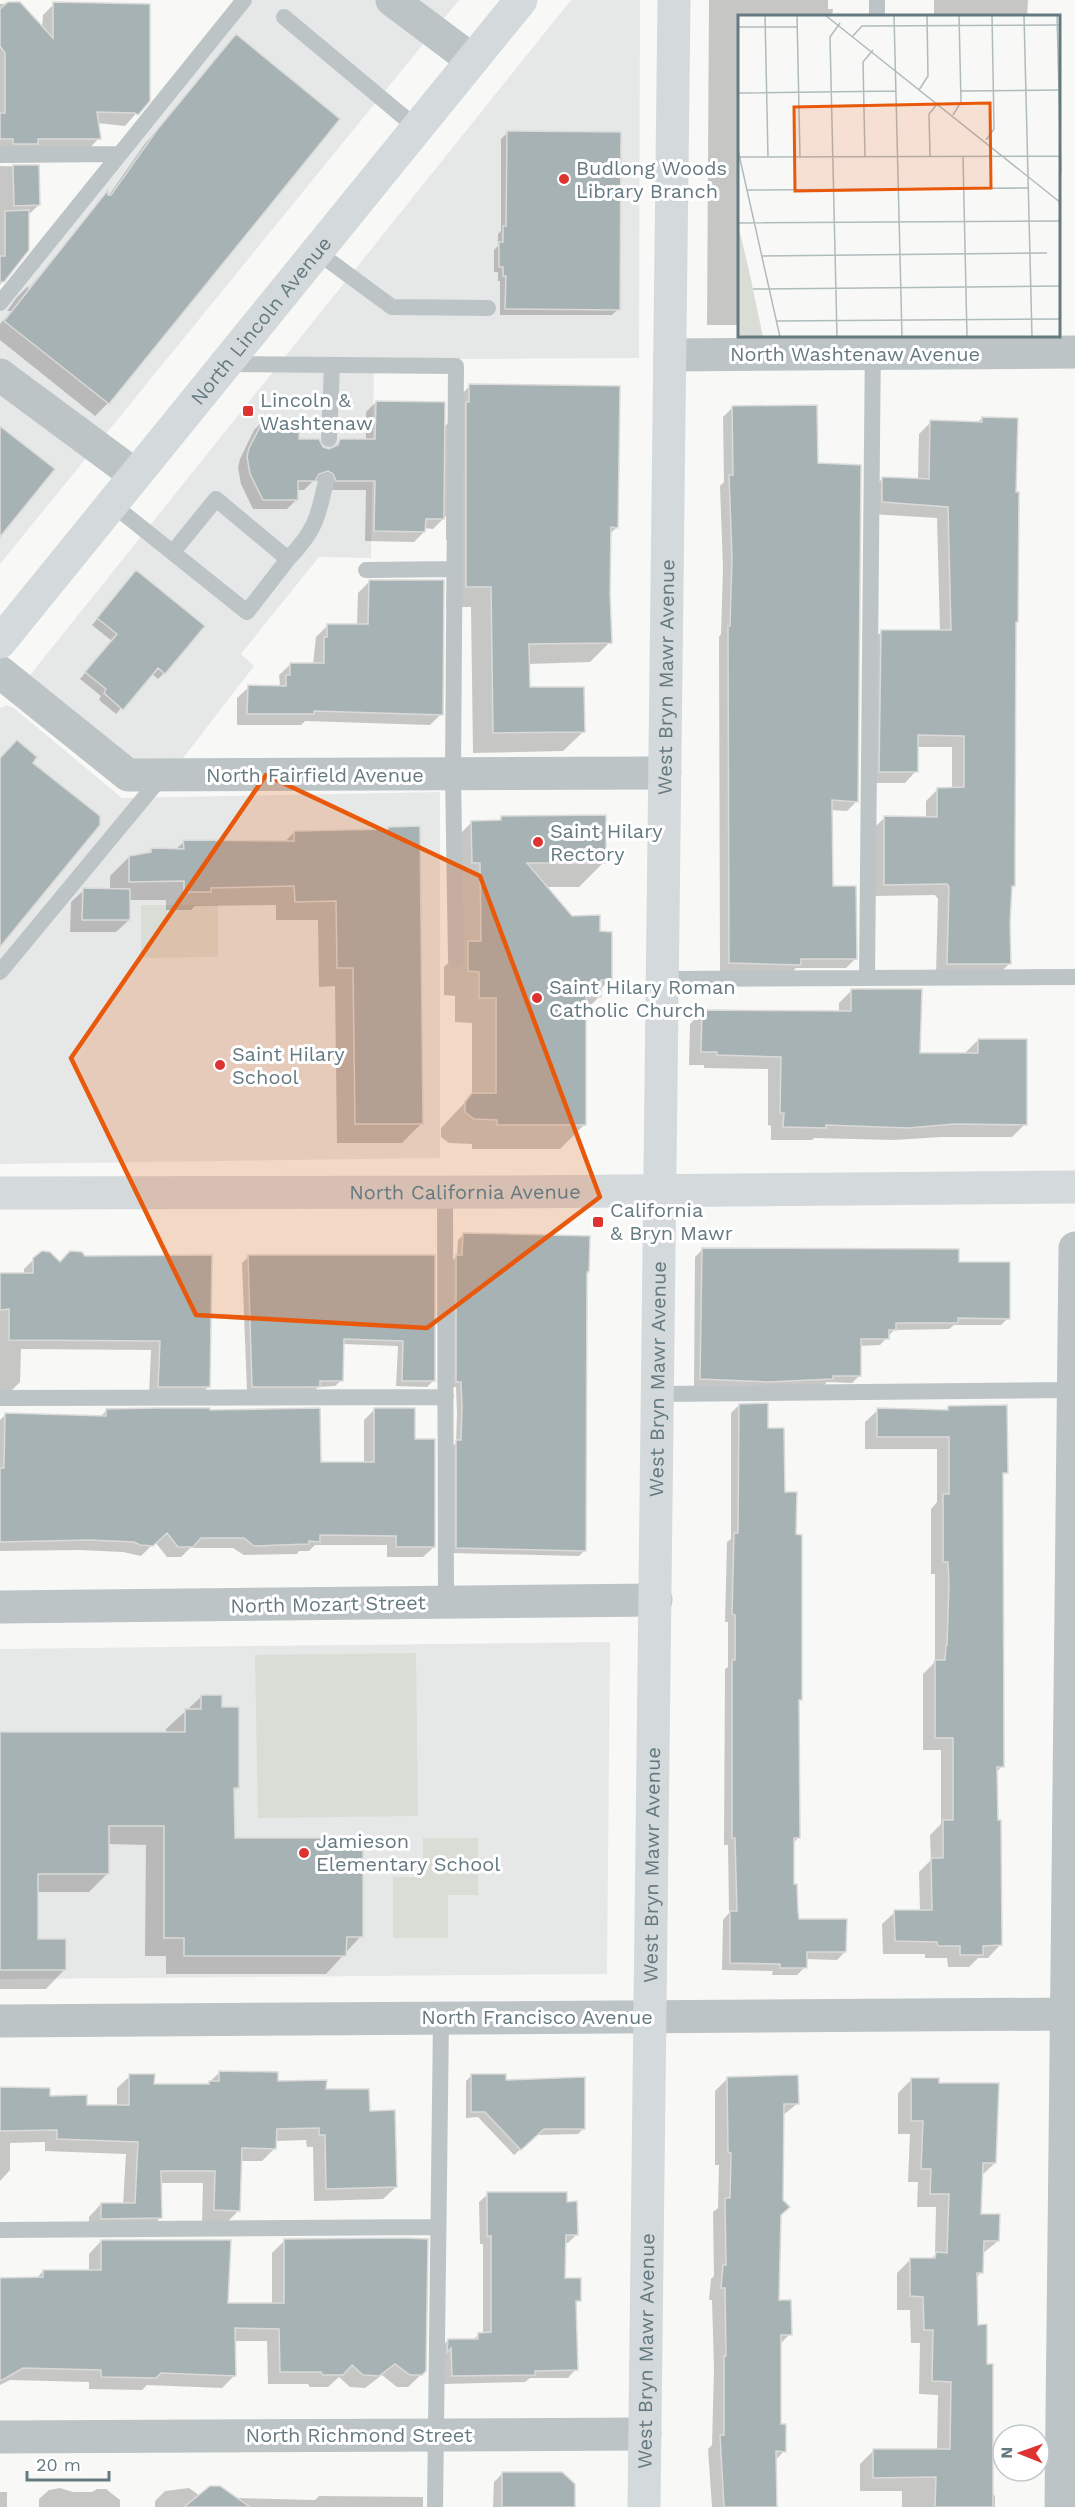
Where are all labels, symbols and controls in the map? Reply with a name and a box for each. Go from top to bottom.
inset map [738,15,1060,338]
place label: Budlong Woods Library Branch [576,156,727,203]
marker: Budlong Woods Library Branch [557,172,571,186]
street label: North Lincoln Avenue [185,231,336,410]
street label: North Washtenaw Avenue [730,342,980,366]
place label: Lincoln & Washtenaw [260,388,373,435]
marker: Lincoln & Washtenaw [241,404,255,418]
street label: West Bryn Mawr Avenue [652,559,679,795]
street label: North Fairfield Avenue [206,763,424,787]
place label: Saint Hilary Rectory [550,819,663,866]
marker: Saint Hilary Rectory [531,835,545,849]
place label: Saint Hilary Roman Catholic Church [549,975,736,1022]
marker: Saint Hilary Roman Catholic Church [530,991,544,1005]
place label: Saint Hilary School [232,1042,345,1089]
marker: Saint Hilary School [213,1058,227,1072]
street label: North California Avenue [349,1179,581,1204]
place label: California & Bryn Mawr [610,1198,733,1245]
marker: California & Bryn Mawr [591,1215,605,1229]
street label: West Bryn Mawr Avenue [644,1261,671,1497]
street label: North Mozart Street [230,1590,426,1618]
street label: West Bryn Mawr Avenue [638,1747,665,1983]
place label: Jamieson Elementary School [316,1829,500,1876]
marker: Jamieson Elementary School [297,1846,311,1860]
street label: North Francisco Avenue [421,2005,653,2029]
street label: West Bryn Mawr Avenue [632,2233,659,2469]
street label: North Richmond Street [246,2423,473,2447]
north arrow [991,2423,1051,2483]
scale bar [27,2444,110,2482]
text: N [997,2447,1016,2459]
text: 20 m [36,2454,81,2475]

